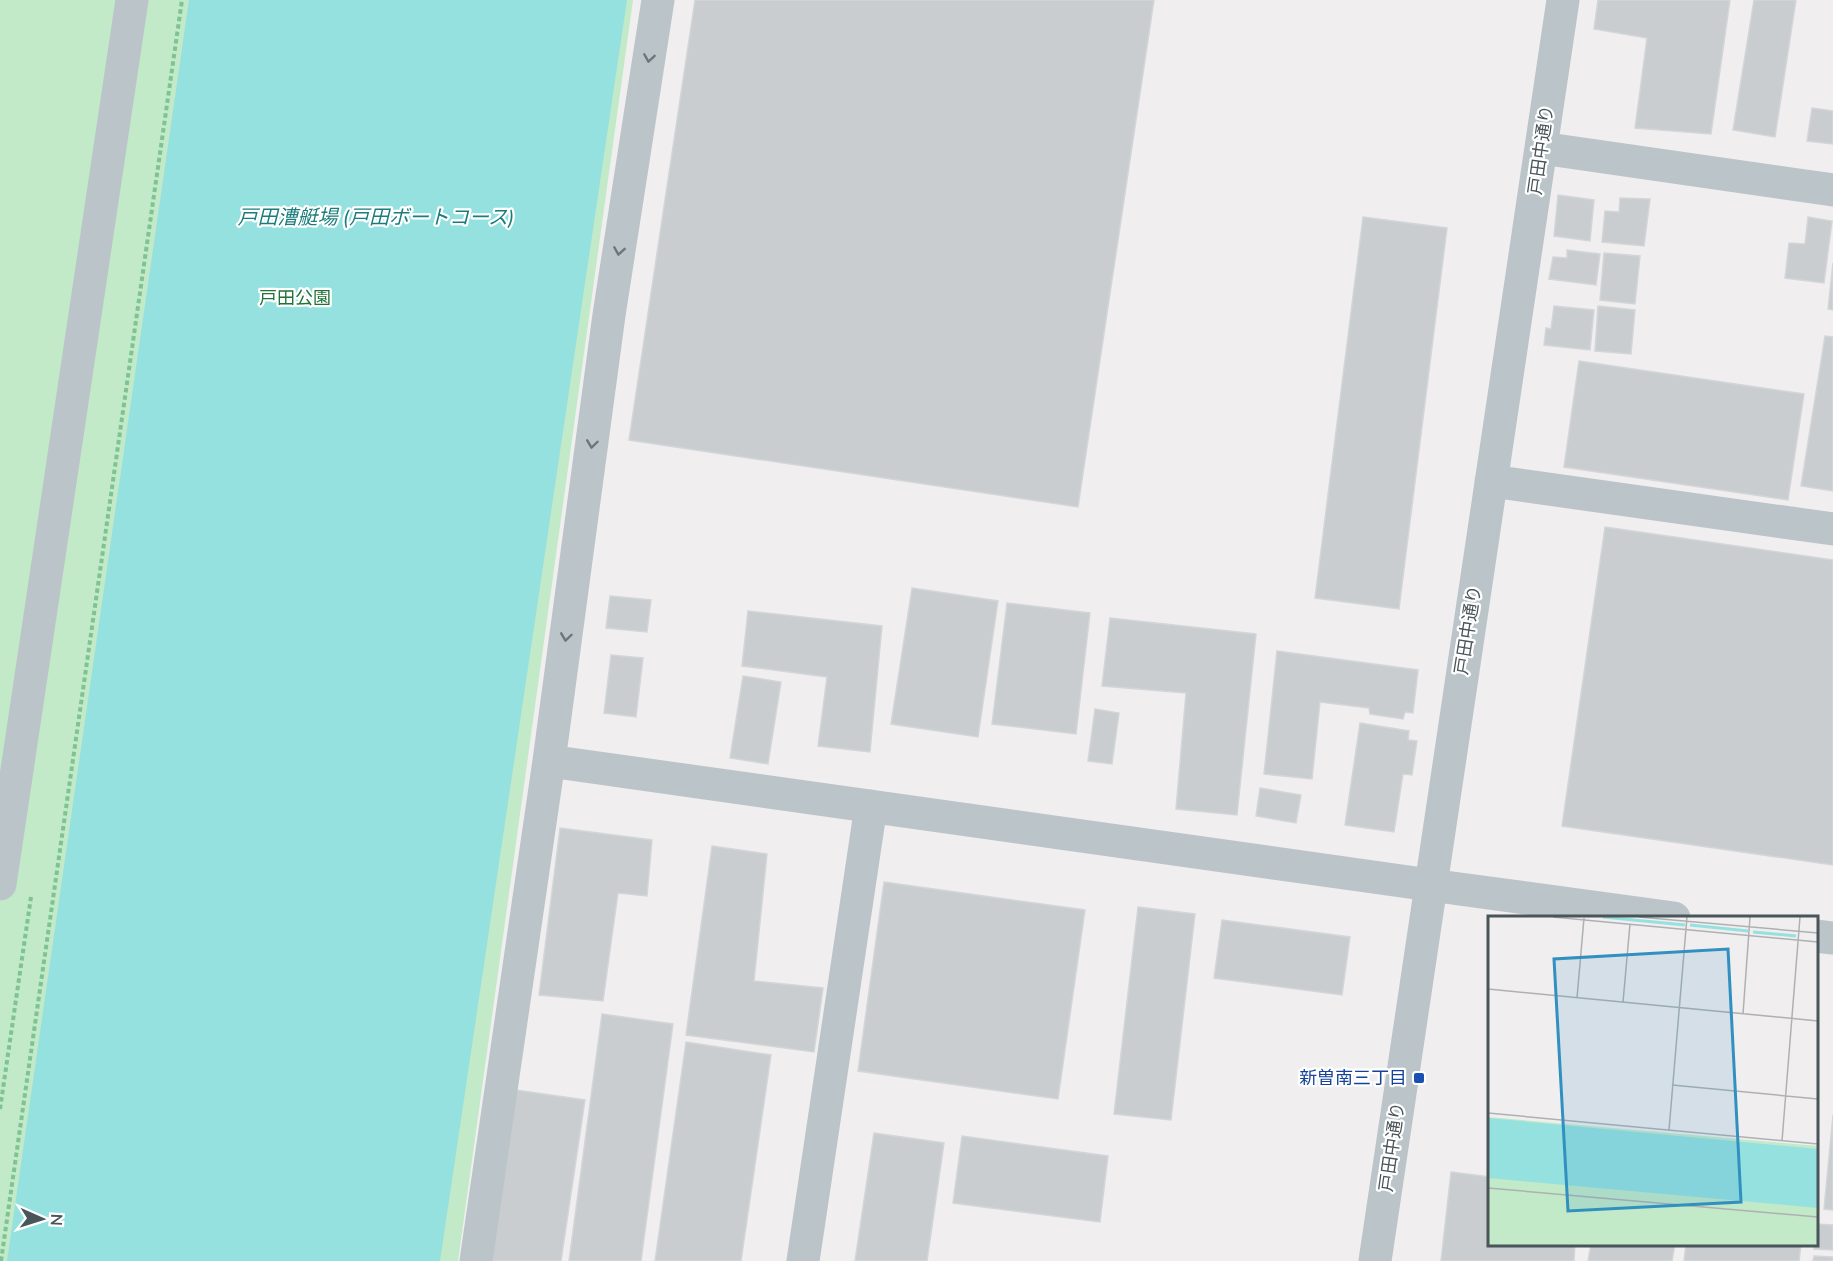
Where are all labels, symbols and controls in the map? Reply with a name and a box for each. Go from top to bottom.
one-way arrow [644,53,656,62]
street label: 戸田中通り [1523,104,1559,196]
water label: 戸田漕艇場 (戸田ボートコース) [238,204,514,231]
one-way arrow [614,246,626,255]
park label: 戸田公園 [259,286,331,310]
one-way arrow [586,439,598,448]
street label: 戸田中通り [1449,584,1487,676]
one-way arrow [560,632,572,641]
inset map [1488,916,1818,1246]
place label: 新曽南三丁目 [1299,1066,1407,1090]
marker: 新曽南三丁目 [1412,1071,1426,1085]
street label: 戸田中通り [1374,1101,1410,1193]
north arrow [12,1189,72,1249]
text: N [45,1213,67,1226]

